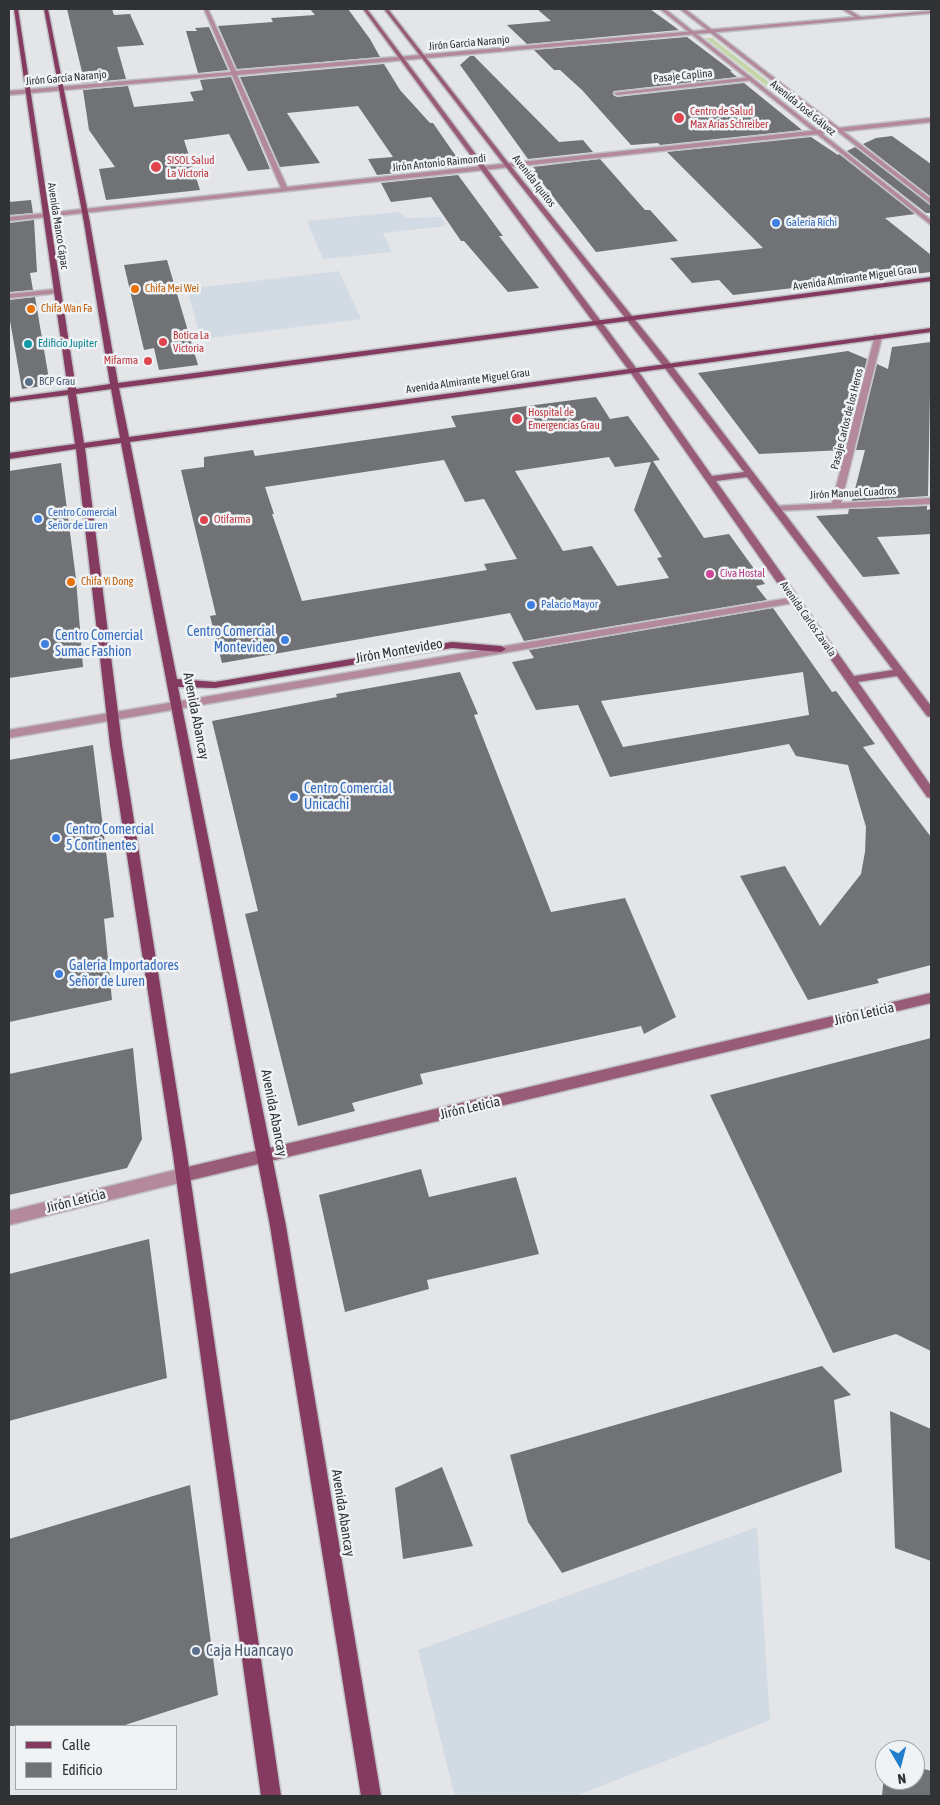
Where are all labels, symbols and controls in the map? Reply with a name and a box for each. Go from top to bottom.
street label: Jirón García Naranjo [428,33,510,53]
street label: Pasaje Caplina [653,66,713,86]
street label: Jirón García Naranjo [25,68,107,88]
street label: Avenida José Gálvez [767,77,839,139]
place label: Centro de Salud Max Arias Schreiber [690,105,768,131]
marker: Centro de Salud Max Arias Schreiber [672,111,686,125]
street label: Jirón Antonio Raimondi [392,152,486,174]
street label: Avenida Iquitos [510,152,558,210]
place label: SISOL Salud La Victoria [167,154,214,180]
marker: SISOL Salud La Victoria [149,160,163,174]
street label: Avenida Manco Cápac [45,182,71,270]
place label: Galeria Richi [786,216,837,230]
marker: Galeria Richi [770,217,782,229]
street label: Avenida Almirante Miguel Grau [792,263,918,293]
place label: Chifa Mei Wei [145,282,199,296]
marker: Chifa Mei Wei [129,283,141,295]
place label: Chifa Wan Fa [41,302,92,316]
marker: Chifa Wan Fa [25,303,37,315]
place label: Botica La Victoria [173,329,209,355]
marker: Botica La Victoria [157,336,169,348]
place label: Edificio Jupiter [38,337,97,351]
marker: Edificio Jupiter [22,338,34,350]
place label: Mifarma [104,354,138,368]
marker: Mifarma [142,355,154,367]
street label: Avenida Almirante Miguel Grau [405,366,531,396]
street label: Pasaje Carlos de los Heros [828,367,866,471]
place label: BCP Grau [39,375,75,389]
marker: BCP Grau [23,376,35,388]
place label: Hospital de Emergencias Grau [528,406,600,432]
marker: Hospital de Emergencias Grau [510,412,524,426]
street label: Jirón Manuel Cuadros [809,484,897,502]
place label: Centro Comercial Señor de Luren [48,506,117,532]
marker: Centro Comercial Señor de Luren [32,513,44,525]
place label: Otifarma [214,513,251,527]
marker: Otifarma [198,514,210,526]
place label: Civa Hostal [720,567,765,581]
marker: Civa Hostal [704,568,716,580]
place label: Chifa Yi Dong [81,575,133,589]
marker: Chifa Yi Dong [65,576,77,588]
street label: Avenida Carlos Zavala [777,579,839,659]
place label: Palacio Mayor [541,598,598,612]
marker: Palacio Mayor [525,599,537,611]
place label: Centro Comercial Montevideo [187,624,275,656]
place label: Centro Comercial Sumac Fashion [55,628,143,660]
marker: Centro Comercial Montevideo [279,634,291,646]
street label: Jirón Montevideo [354,635,444,667]
marker: Centro Comercial Sumac Fashion [39,638,51,650]
street label: Avenida Abancay [179,671,213,761]
place label: Centro Comercial Unicachi [304,781,392,814]
marker: Centro Comercial Unicachi [288,791,300,803]
place label: Centro Comercial 5 Continentes [66,822,154,854]
marker: Centro Comercial 5 Continentes [50,832,62,844]
place label: Galería Importadores Señor de Luren [69,958,179,990]
marker: Galería Importadores Señor de Luren [53,968,65,980]
street label: Jirón Leticia [832,999,896,1029]
street label: Avenida Abancay [257,1068,291,1158]
street label: Jirón Leticia [438,1093,502,1123]
street label: Jirón Leticia [44,1185,108,1217]
street label: Avenida Abancay [328,1468,358,1558]
place label: Caja Huancayo [206,1641,293,1661]
marker: Caja Huancayo [190,1645,202,1657]
legend [15,1725,178,1790]
text: Calle [62,1736,90,1753]
north arrow [875,1740,925,1790]
text: Edificio [62,1761,103,1778]
text: N [897,1770,907,1787]

